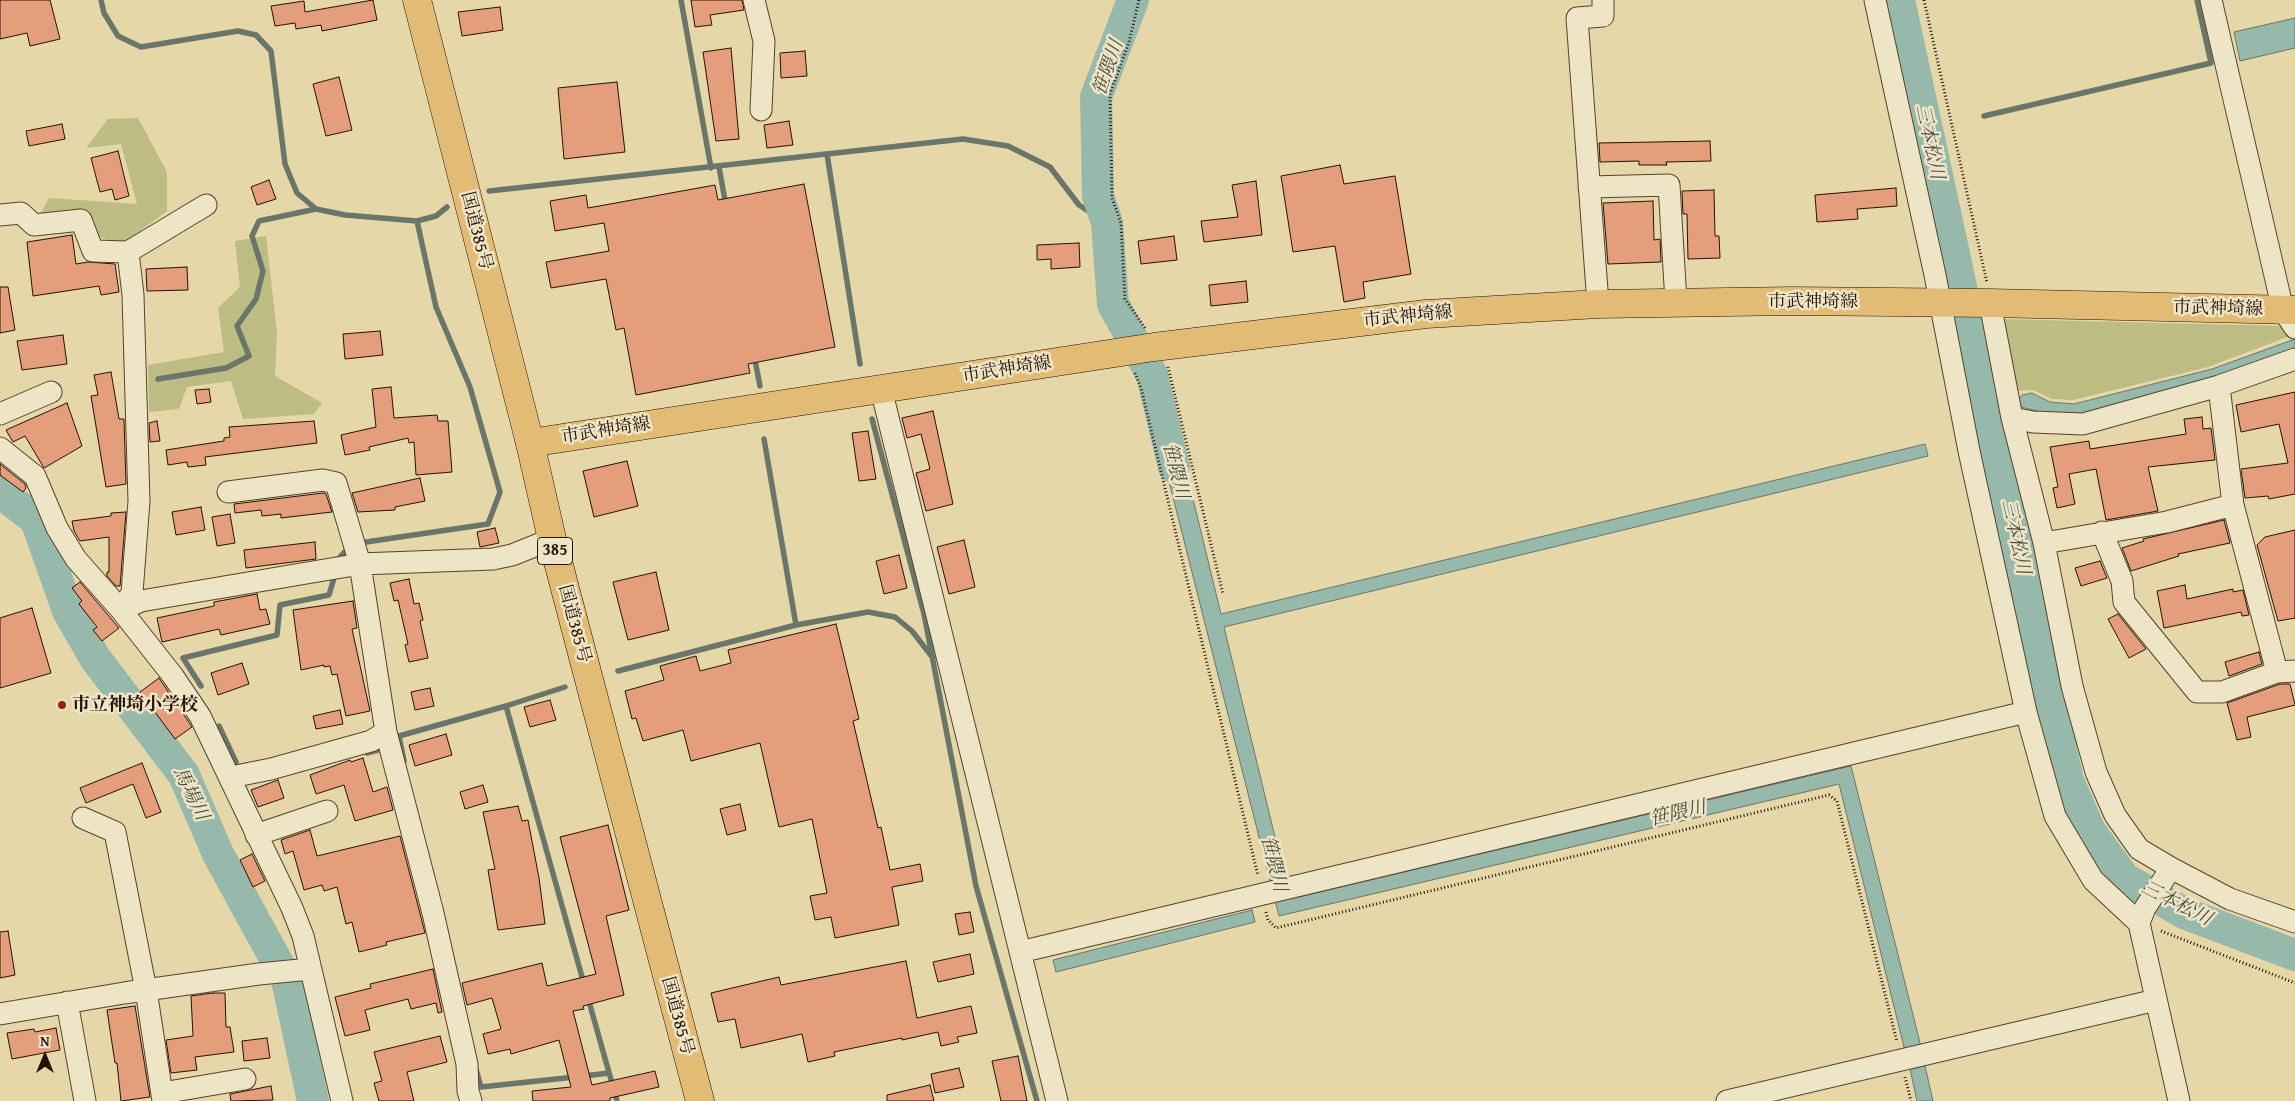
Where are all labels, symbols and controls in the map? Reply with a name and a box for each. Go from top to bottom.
water label: 笹隈川 [1089,37,1129,99]
water label: 三本松川 [1910,102,1948,182]
street label: 国道385号 [456,190,496,272]
street label: 市武神埼線 [1768,291,1858,313]
street label: 市武神埼線 [2173,297,2263,321]
street label: 市武神埼線 [1362,302,1454,332]
street label: 市武神埼線 [961,352,1053,388]
street label: 市武神埼線 [560,413,652,449]
water label: 笹隈川 [1157,441,1193,501]
water label: 三本松川 [1996,497,2034,577]
road number: 385 [538,538,572,564]
street label: 国道385号 [553,583,595,665]
place label: 市立神埼小学校 [72,694,198,716]
marker: 市立神埼小学校 [56,699,68,711]
water label: 馬場川 [167,763,213,825]
water label: 笹隈川 [1648,796,1708,832]
water label: 笹隈川 [1255,834,1291,894]
water label: 三本松川 [2137,877,2215,931]
street label: 国道385号 [656,975,698,1057]
north arrow [20,1031,70,1081]
text: N [40,1031,50,1051]

